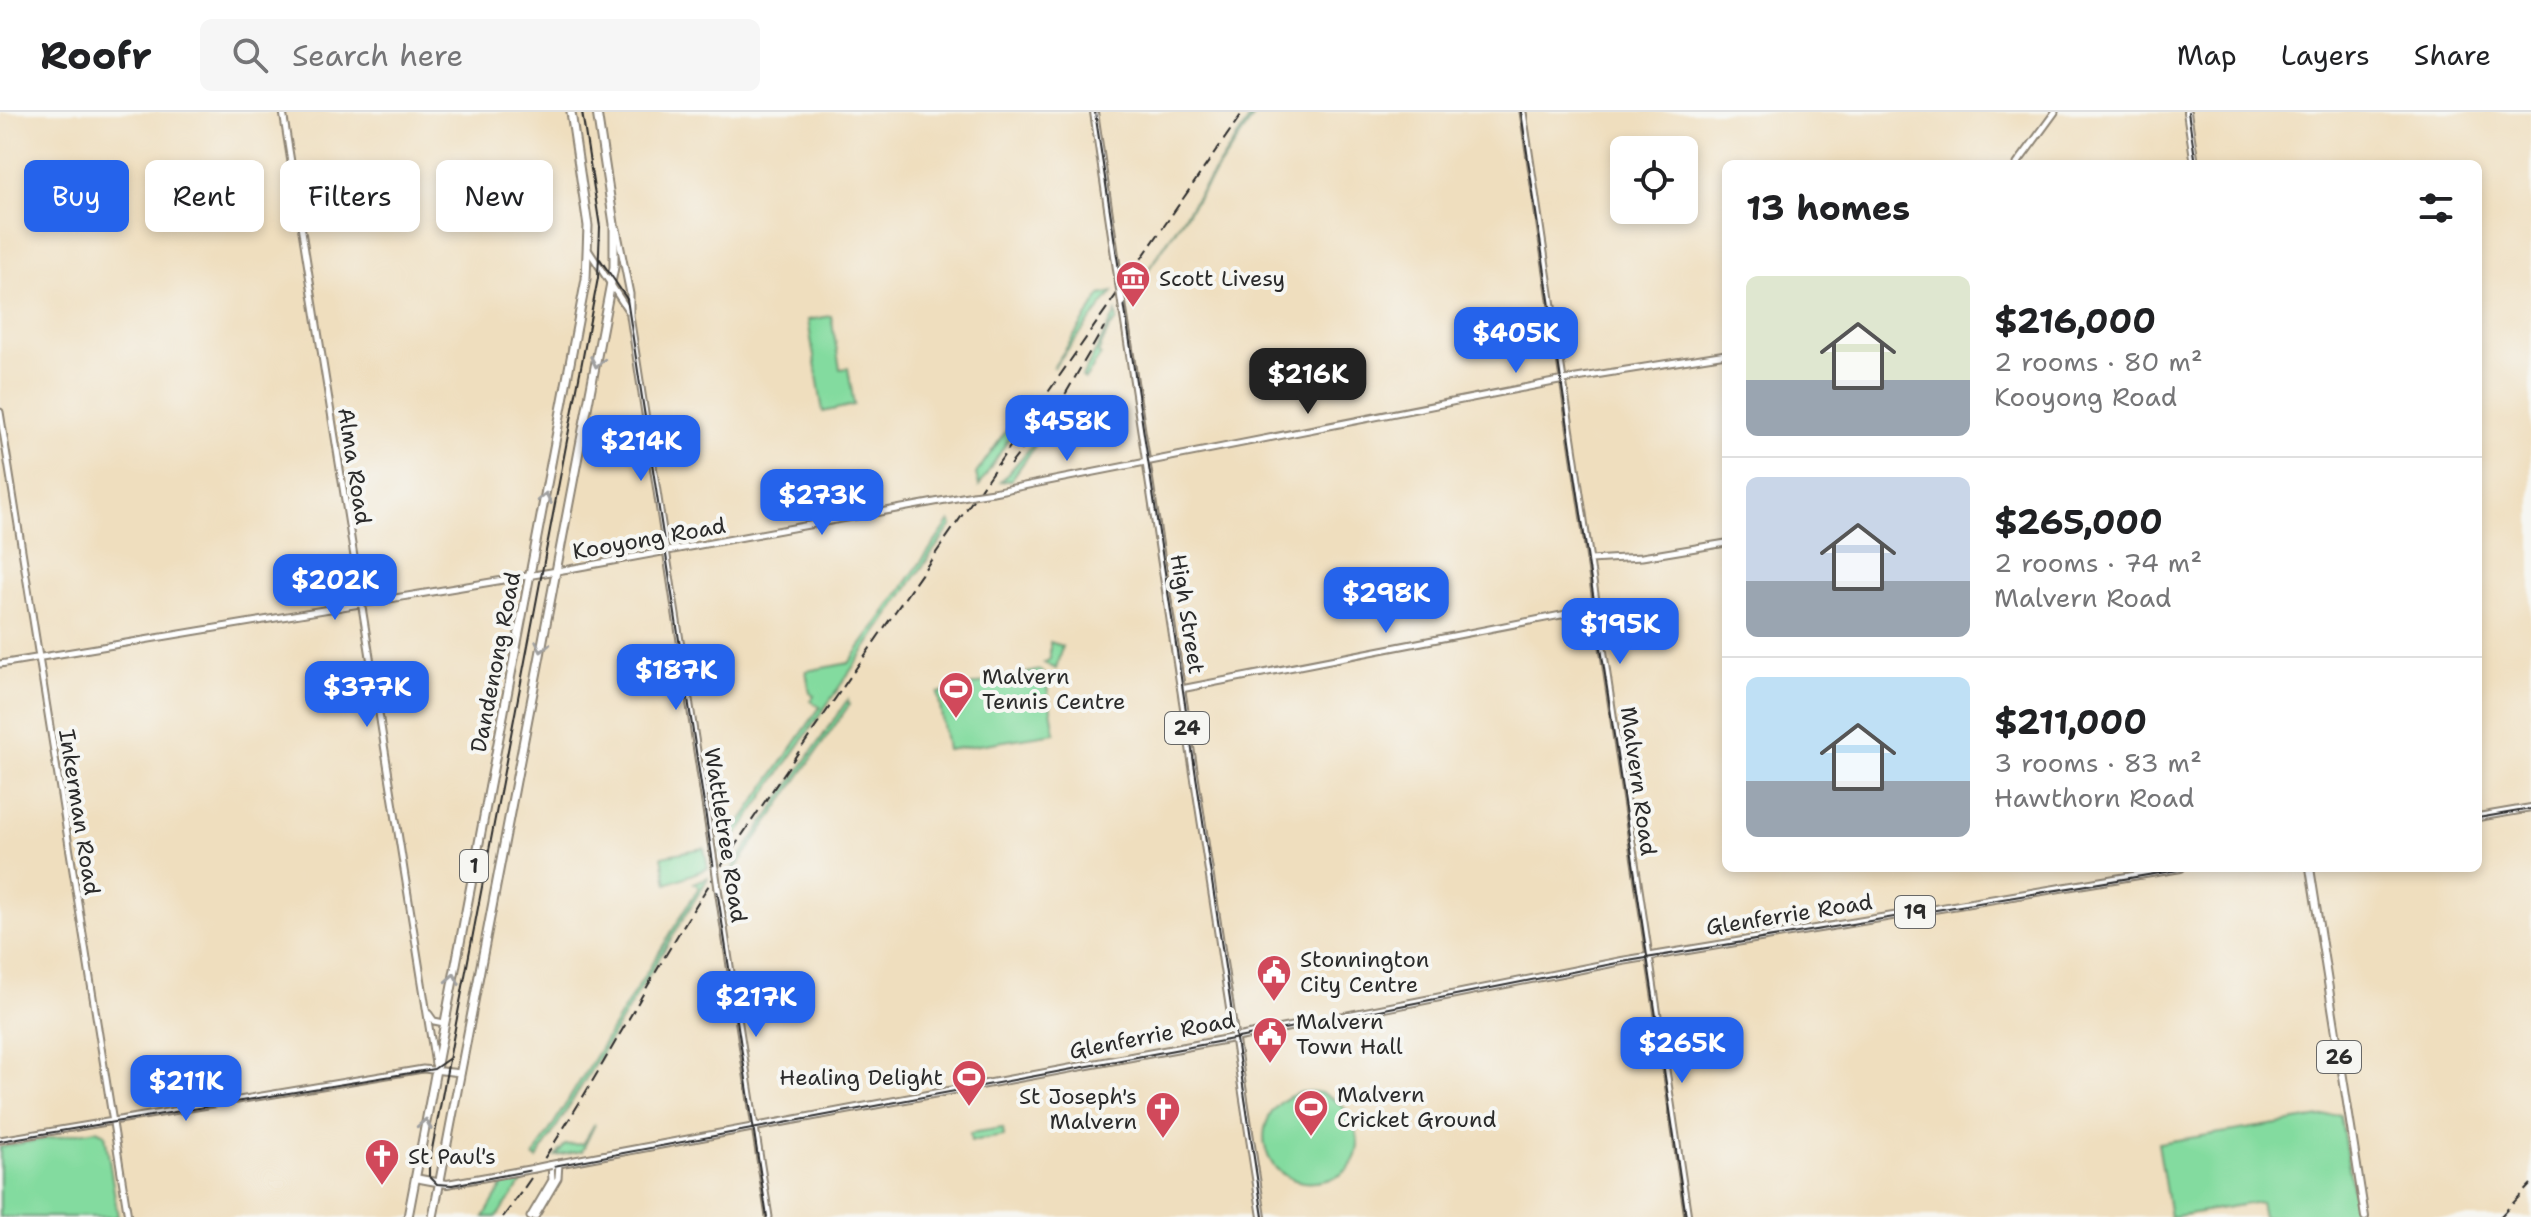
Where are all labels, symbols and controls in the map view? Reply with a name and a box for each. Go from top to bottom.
search box [200,19,760,91]
text: Roofr [40,30,152,81]
icon: search [228,33,272,77]
text: Search here [292,35,463,76]
text: Map [2177,36,2237,74]
text: Layers [2281,36,2370,74]
text: Share [2414,36,2491,74]
map controls [1610,136,1698,224]
button: locate [1610,136,1698,224]
chip: Buy [24,160,129,232]
chip: Rent [145,160,264,232]
chip: Filters [280,160,420,232]
chip: New [436,160,553,232]
text: 13 homes [1746,185,1910,231]
icon: filters [2414,186,2458,230]
museum icon: Scott Livesy [1114,259,1152,309]
place label: Scott Livesy [1159,264,1285,293]
text: $216,000 [1994,298,2156,344]
pin: $405K [1460,307,1572,375]
icon: home [1810,308,1906,404]
text: $405K [1472,315,1560,350]
text: 2 rooms · 80 m² [1994,344,2203,379]
pin: $216K [1252,348,1364,416]
one-way arrow [589,355,606,369]
text: $216K [1267,356,1349,391]
text: Kooyong Road [1994,379,2177,414]
pin: $458K [1011,395,1123,463]
text: $458K [1023,403,1111,438]
street label: Alma Road [331,406,378,527]
pin: $214K [585,415,697,483]
text: $214K [600,423,682,458]
pin: $273K [766,469,878,537]
text: $273K [778,477,866,512]
one-way arrow [536,492,553,505]
text: $265,000 [1994,499,2163,545]
icon: home [1810,509,1906,605]
street label: Kooyong Road [570,511,728,566]
text: 2 rooms · 74 m² [1994,545,2202,580]
street label: High Street [1164,552,1211,676]
pin: $202K [279,554,391,622]
text: $202K [291,562,379,597]
pin: $298K [1330,567,1442,635]
street label: Dandenong Road [464,569,527,755]
text: $298K [1342,575,1430,610]
text: Malvern Road [1994,580,2171,615]
pin: $195K [1564,598,1676,666]
text: $195K [1580,606,1660,641]
one-way arrow [535,641,552,654]
pin: $187K [620,644,732,712]
text: $187K [635,652,717,687]
pin: $377K [311,661,423,729]
place label: Malvern Tennis Centre [982,662,1126,716]
text: $377K [323,669,411,704]
sports icon: Malvern Tennis Centre [937,670,975,720]
text: $211,000 [1994,699,2147,745]
street label: Malvern Road [1614,705,1663,857]
icon: home [1810,709,1906,805]
road number: 24 [1165,712,1209,744]
street label: Inkerman Road [52,727,107,897]
text: 3 rooms · 83 m² [1994,745,2202,780]
street label: Wattletree Road [697,746,754,925]
text: Hawthorn Road [1994,780,2195,815]
road number: 1 [460,850,488,882]
street label: Glenferrie Road [1704,887,1874,942]
road number: 19 [1895,896,1935,928]
place label: Stonnington City Centre [1300,945,1429,999]
public building icon: Stonnington City Centre [1255,953,1293,1003]
pin: $217K [700,971,812,1039]
one-way arrow [444,972,461,986]
text: $217K [715,979,797,1014]
street label: Glenferrie Road [1067,1005,1237,1066]
place label: Malvern Town Hall [1296,1007,1403,1061]
public building icon: Malvern Town Hall [1251,1015,1289,1065]
pin: $265K [1626,1017,1738,1085]
text: $265K [1639,1025,1725,1060]
road number: 26 [2317,1041,2361,1073]
pin: $211K [130,1055,242,1123]
sports icon: Healing Delight [950,1058,988,1108]
text: $211K [148,1063,224,1098]
place label: Healing Delight [779,1063,943,1092]
place label: Malvern Cricket Ground [1337,1080,1496,1134]
place label: St Joseph's Malvern [1019,1082,1137,1136]
sports icon: Malvern Cricket Ground [1292,1088,1330,1138]
church icon: St Joseph's Malvern [1144,1090,1182,1140]
one-way arrow [416,1118,433,1131]
church icon: St Paul's [363,1137,401,1187]
place label: St Paul's [408,1142,496,1171]

